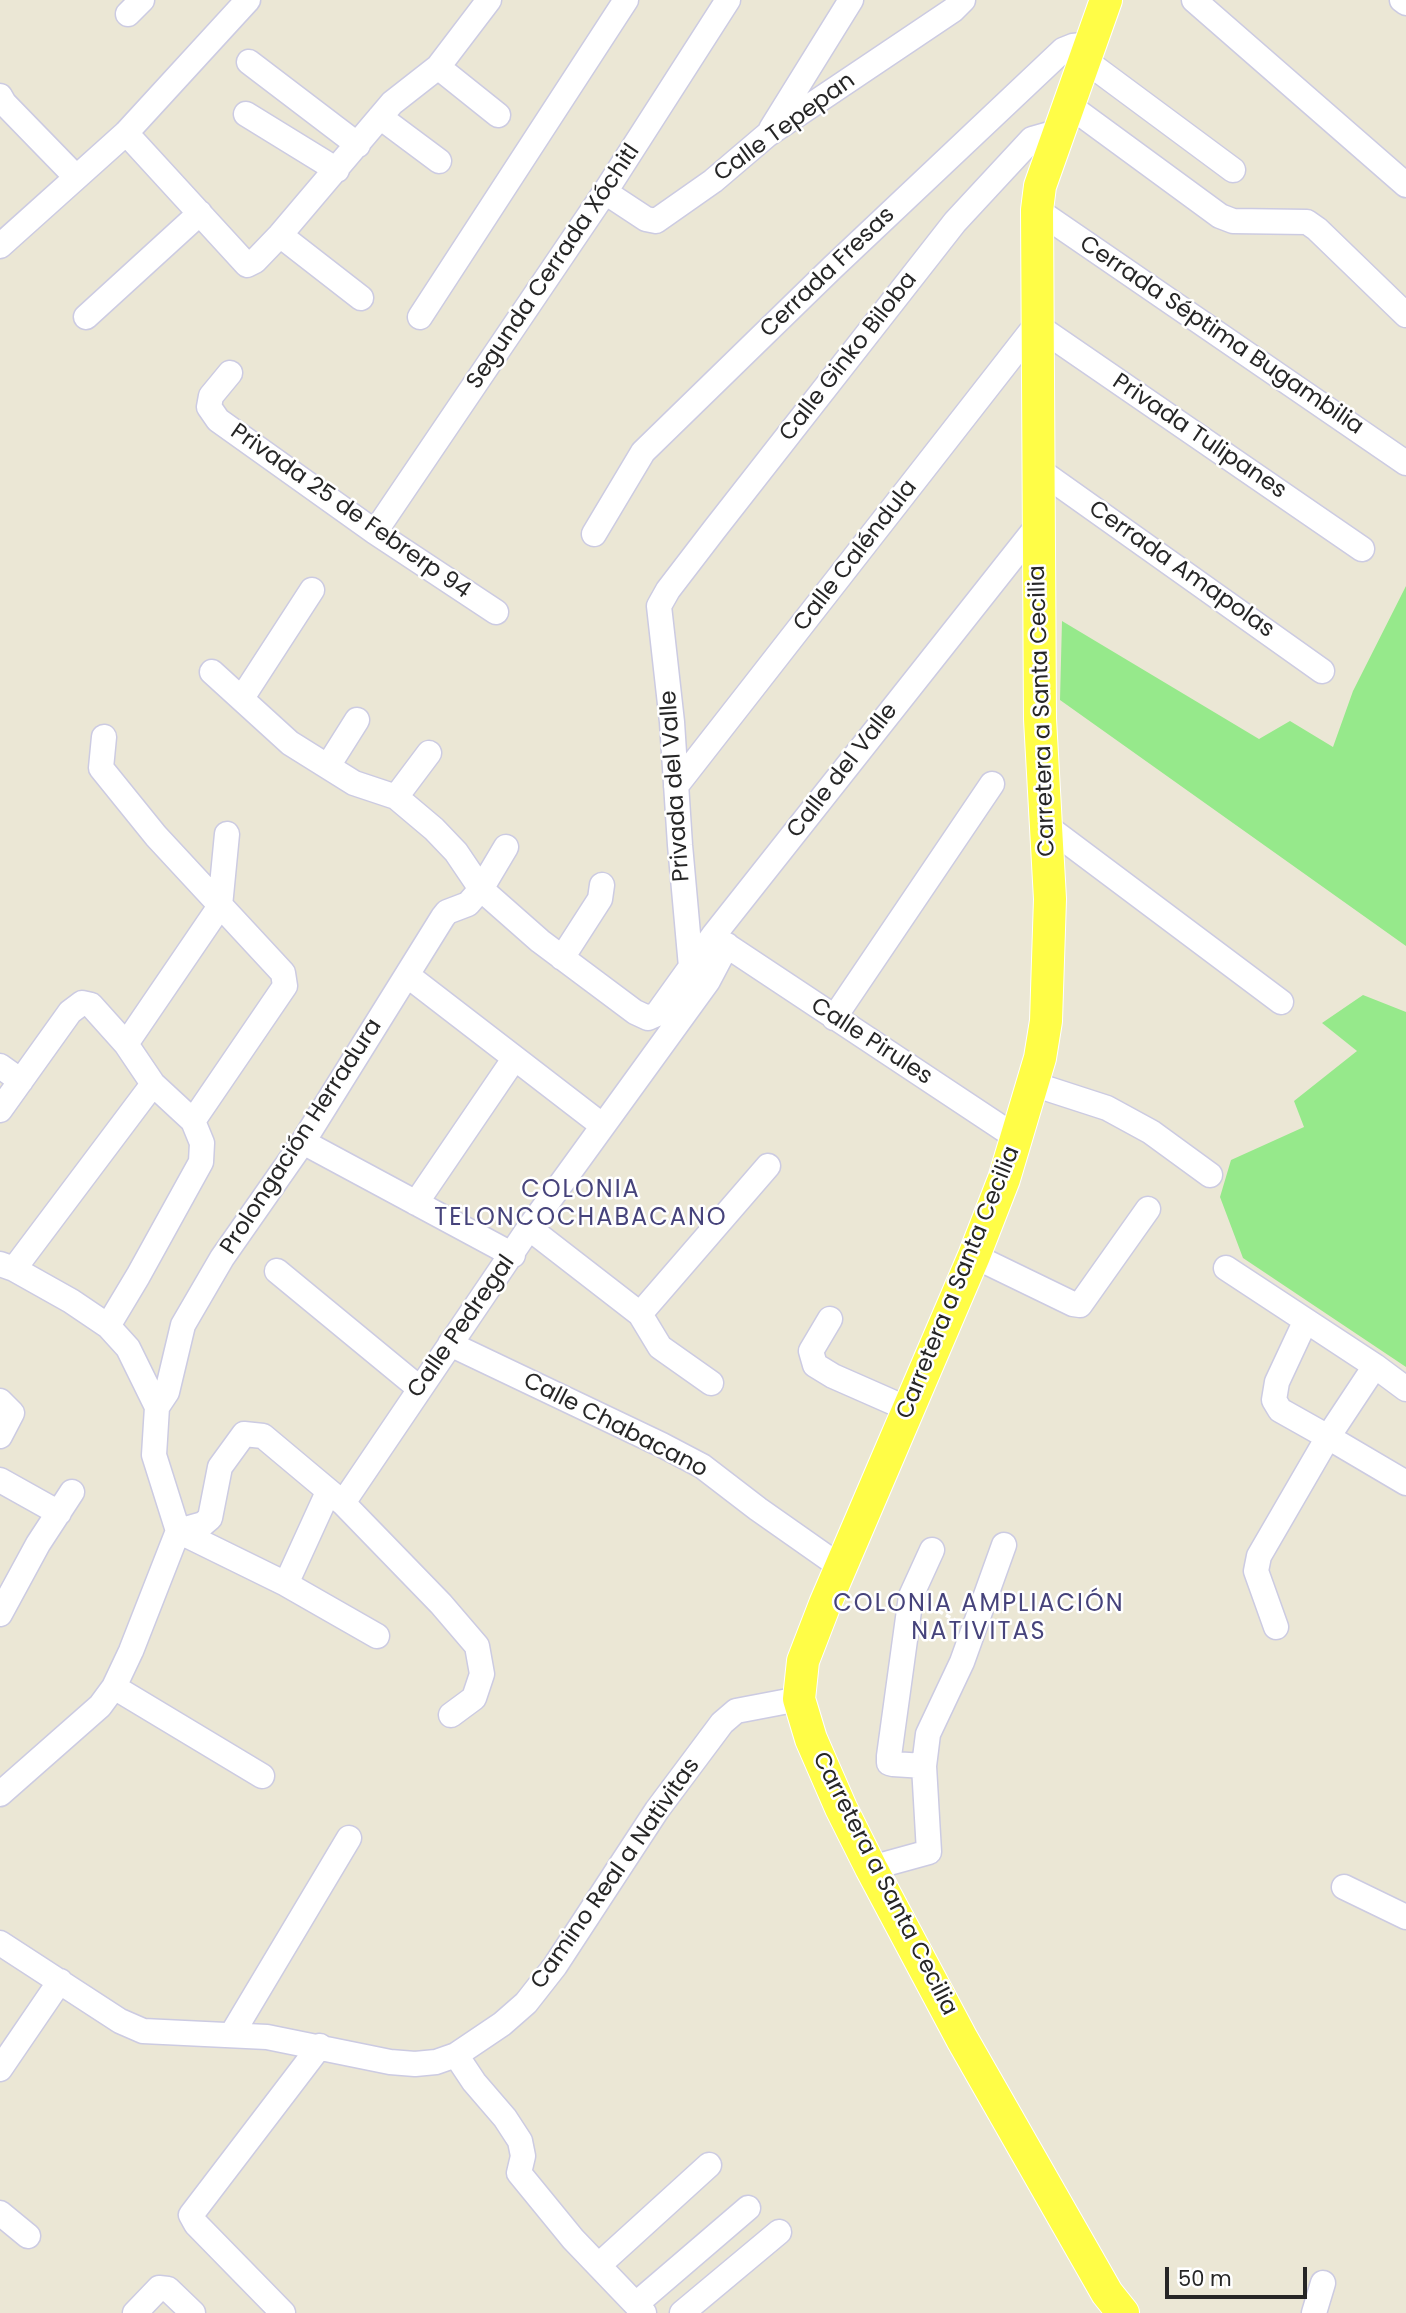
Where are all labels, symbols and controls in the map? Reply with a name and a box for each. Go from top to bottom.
street label: Calle Tepepan [709,68,861,188]
street label: Segunda Cerrada Xóchitl [462,139,646,395]
street label: Cerrada Fresas [755,202,901,344]
street label: Cerrada Séptima Bugambilia [1074,231,1368,441]
street label: Calle Ginko Biloba [774,267,924,447]
street label: Privada Tulipanes [1107,369,1291,505]
street label: Privada 25 de Febrerp 94 [225,419,475,605]
street label: Calle Caléndula [788,475,924,637]
street label: Cerrada Amapolas [1083,496,1279,644]
street label: Carretera a Santa Cecilia [1024,565,1062,857]
street label: Privada del Valle [656,690,696,882]
street label: Calle del Valle [782,698,904,844]
street label: Calle Pirules [805,993,937,1091]
street label: Prolongación Herradura [215,1014,389,1260]
street label: Carretera a Santa Cecilia [892,1143,1026,1423]
district label: COLONIA TELONCOCHABACANO [436,1177,726,1233]
street label: Calle Pedregal [403,1250,521,1404]
street label: Calle Chabacano [518,1368,712,1484]
district label: COLONIA AMPLIACIÓN NATIVITAS [836,1591,1122,1647]
street label: Carretera a Santa Cecilia [806,1748,962,2020]
street label: Camino Real a Nativitas [526,1753,706,1995]
scale bar [1168,2254,1310,2298]
text: 50 m [1178,2264,1232,2293]

